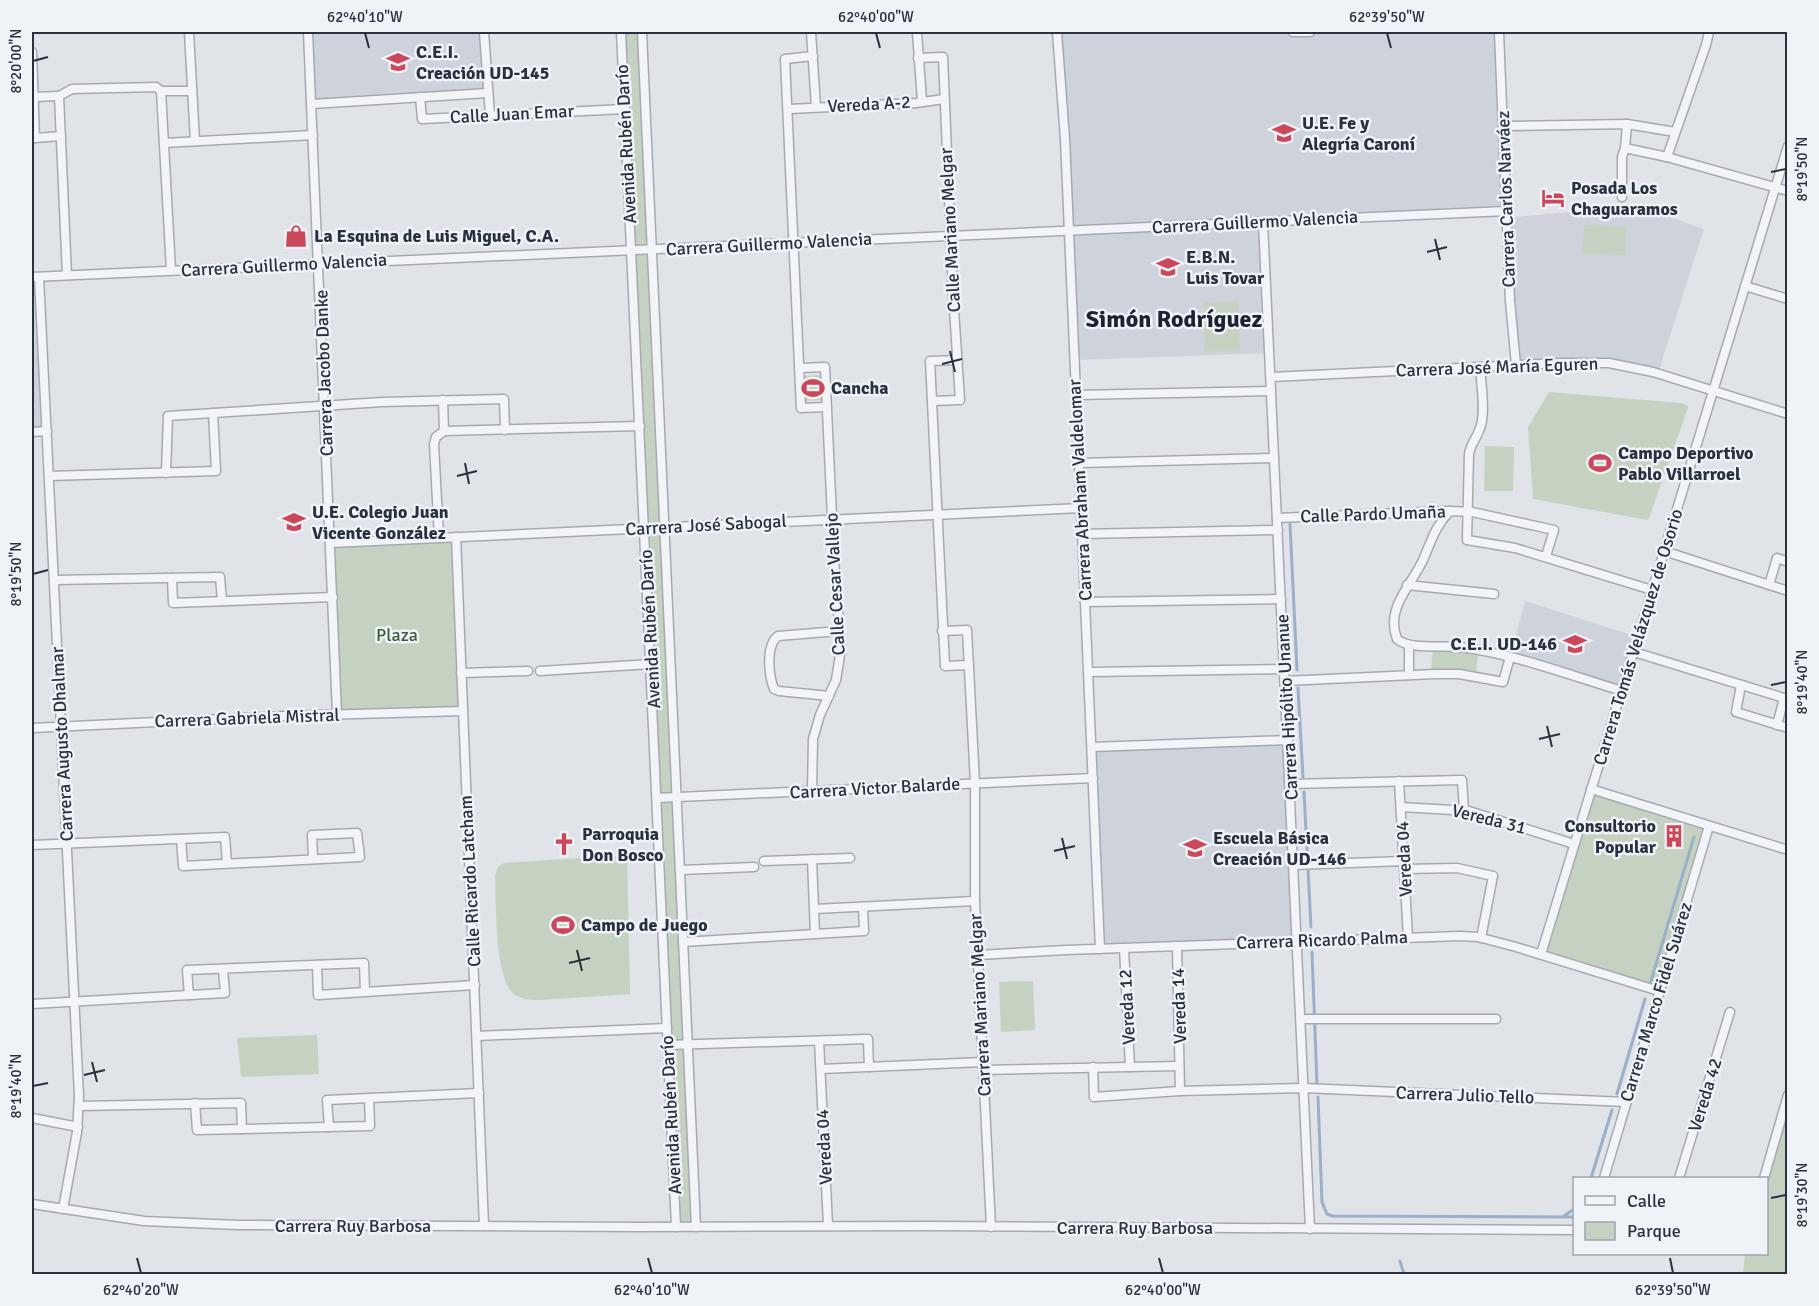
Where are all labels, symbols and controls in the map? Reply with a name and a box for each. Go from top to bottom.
text: 62°40'10"W [327,8,403,26]
text: 62°40'00"W [838,8,914,26]
text: 62°39'50"W [1349,8,1425,26]
text: 8°20'00"N [7,28,25,94]
place label: C.E.I. Creación UD-145 [416,41,549,84]
school or university icon: C.E.I. Creación UD-145 [385,49,411,75]
street label: Avenida Rubén Darío [611,64,641,224]
street label: Vereda A-2 [827,91,911,117]
street label: Calle Juan Emar [449,100,575,128]
street label: Carrera Carlos Narváez [1492,110,1520,288]
place label: U.E. Fe y Alegría Caroní [1302,112,1416,155]
school or university icon: U.E. Fe y Alegría Caroní [1271,120,1297,146]
text: 8°19'50"N [1793,136,1811,202]
street label: Calle Mariano Melgar [935,147,965,313]
place label: Posada Los Chaguaramos [1571,177,1678,220]
hotel icon: Posada Los Chaguaramos [1540,185,1566,211]
street label: Carrera Guillermo Valencia [1151,206,1359,238]
shop icon: La Esquina de Luis Miguel, C.A. [283,223,309,249]
place label: La Esquina de Luis Miguel, C.A. [314,225,559,247]
street label: Carrera Guillermo Valencia [665,228,873,260]
place label: E.B.N. Luis Tovar [1186,246,1265,289]
street label: Carrera Guillermo Valencia [180,249,388,281]
school or university icon: E.B.N. Luis Tovar [1155,254,1181,280]
street label: Carrera Jacobo Danke [310,289,338,457]
district label: Simón Rodríguez [1086,304,1262,334]
street label: Carrera José María Eguren [1395,352,1599,382]
sports icon: Cancha [800,375,826,401]
place label: Cancha [831,377,889,399]
street label: Carrera Abraham Valdelomar [1063,378,1097,601]
place label: Campo Deportivo Pablo Villarroel [1618,442,1754,485]
sports icon: Campo Deportivo Pablo Villarroel [1587,450,1613,476]
street label: Calle Pardo Umaña [1300,500,1446,528]
place label: U.E. Colegio Juan Vicente González [312,501,449,544]
street label: Carrera Tomás Velázquez de Osorio [1588,506,1688,768]
school or university icon: U.E. Colegio Juan Vicente González [281,509,307,535]
street label: Carrera José Sabogal [625,510,787,540]
street label: Calle Cesar Vallejo [820,512,850,656]
text: 8°19'50"N [7,541,25,607]
street label: Avenida Rubén Darío [635,549,665,709]
street label: Carrera Hipólito Unanue [1271,613,1303,801]
park label: Plaza [376,624,418,646]
school or university icon: C.E.I. UD-146 [1562,631,1588,657]
place label: C.E.I. UD-146 [1451,633,1557,655]
street label: Carrera Augusto Dhalmar [46,646,78,842]
text: 8°19'40"N [1793,649,1811,715]
street label: Carrera Gabriela Mistral [154,704,340,732]
street label: Carrera Victor Balarde [789,773,961,803]
street label: Calle Ricardo Latcham [455,795,485,967]
street label: Vereda 31 [1450,799,1528,839]
place label: Consultorio Popular [1564,815,1657,858]
street label: Vereda 04 [1391,820,1417,897]
place label: Parroquia Don Bosco [582,823,663,866]
building icon: Consultorio Popular [1661,823,1687,849]
place label: Escuela Básica Creación UD-146 [1213,827,1347,870]
church icon: Parroquia Don Bosco [551,831,577,857]
school or university icon: Escuela Básica Creación UD-146 [1182,835,1208,861]
street label: Carrera Marco Fidel Suárez [1615,900,1697,1104]
sports icon: Campo de Juego [550,912,576,938]
street label: Carrera Mariano Melgar [964,913,996,1097]
place label: Campo de Juego [581,914,708,936]
street label: Carrera Ricardo Palma [1236,926,1408,954]
street label: Vereda 14 [1167,967,1191,1044]
street label: Vereda 12 [1114,969,1140,1045]
street label: Avenida Rubén Darío [656,1035,686,1195]
text: 8°19'40"N [7,1053,25,1119]
street label: Vereda 42 [1683,1056,1727,1134]
street label: Carrera Julio Tello [1395,1082,1535,1108]
street label: Vereda 04 [811,1108,837,1185]
text: 8°19'30"N [1793,1162,1811,1228]
legend [1573,1177,1768,1255]
text: Calle [1627,1190,1666,1212]
street label: Carrera Ruy Barbosa [275,1215,431,1237]
street label: Carrera Ruy Barbosa [1057,1217,1213,1239]
text: Parque [1627,1220,1681,1242]
text: 62°40'20"W [103,1281,179,1299]
text: 62°40'10"W [614,1281,690,1299]
text: 62°40'00"W [1125,1281,1201,1299]
text: 62°39'50"W [1635,1281,1711,1299]

